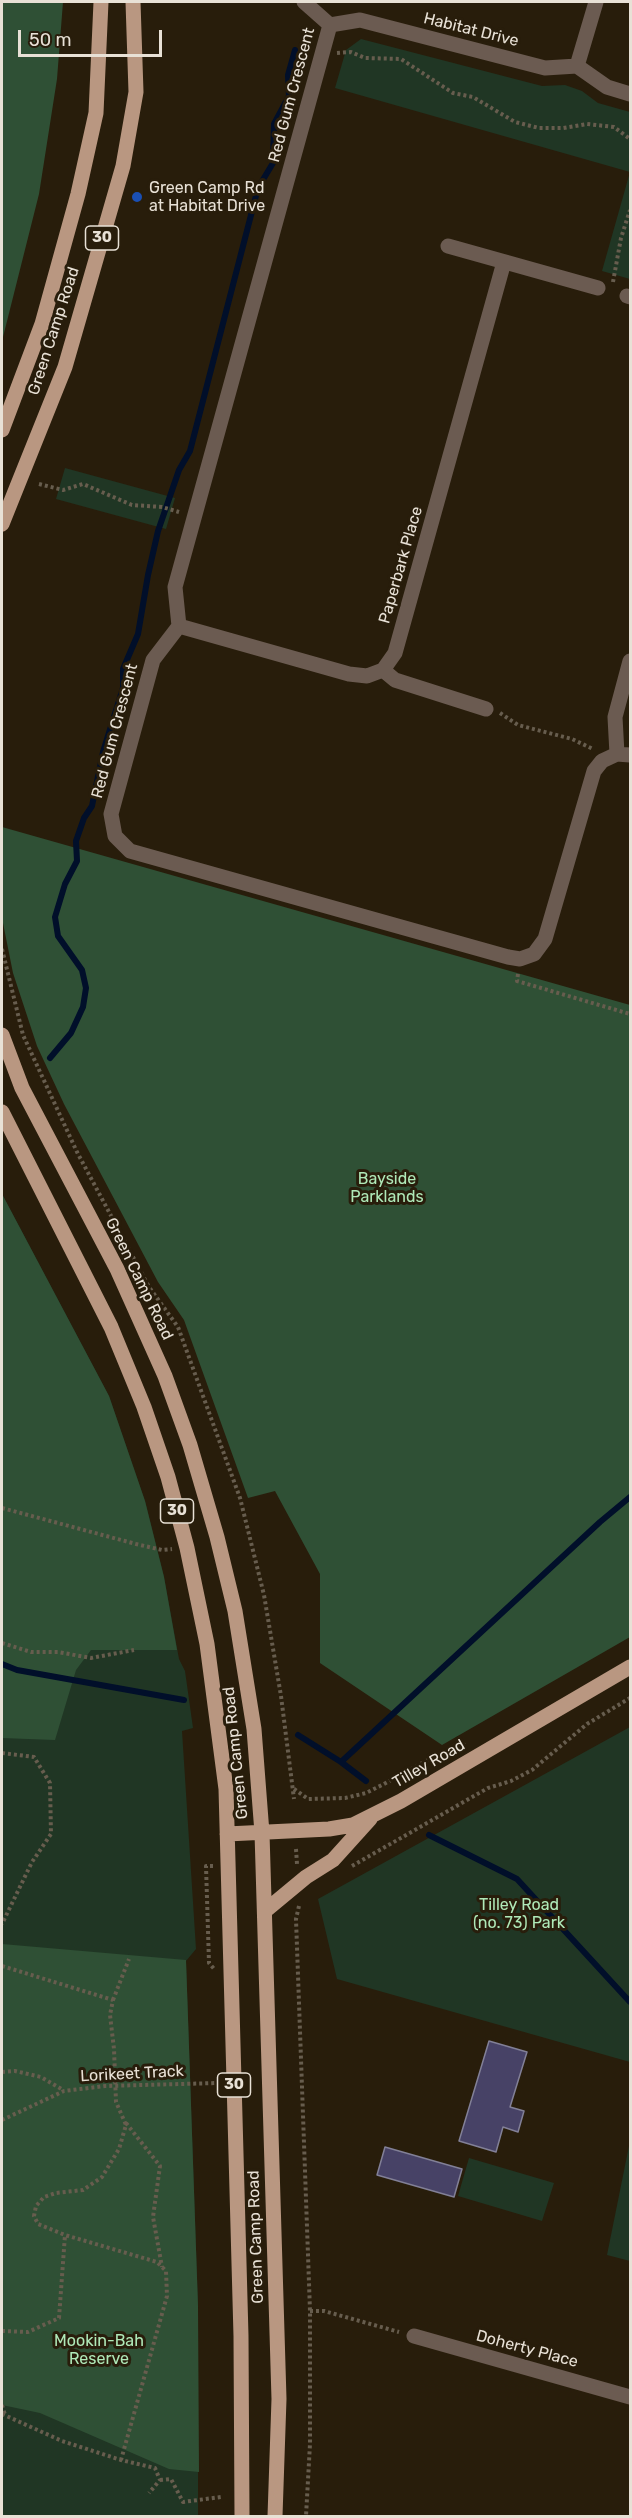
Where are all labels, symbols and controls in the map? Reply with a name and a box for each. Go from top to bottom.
street label: Habitat Drive [421,9,521,51]
scale bar [21,18,165,56]
street label: Red Gum Crescent [265,25,319,165]
text: 50 m [29,29,72,51]
place label: Green Camp Rd at Habitat Drive [149,178,265,216]
marker: Green Camp Rd at Habitat Drive [130,190,144,204]
road number: 30 [86,226,118,250]
street label: Green Camp Road [24,265,84,397]
street label: Paperbark Place [375,504,427,626]
street label: Red Gum Crescent [88,661,142,801]
park label: Bayside Parklands [350,1169,424,1207]
street label: Green Camp Road [101,1215,177,1343]
road number: 30 [160,1499,194,1523]
street label: Green Camp Road [219,1686,253,1820]
street label: Tilley Road [389,1736,469,1792]
park label: Tilley Road (no. 73) Park [473,1895,565,1933]
street label: Lorikeet Track [80,2062,184,2086]
road number: 30 [218,2073,250,2097]
street label: Green Camp Road [244,2170,268,2304]
street label: Doherty Place [474,2326,580,2372]
park label: Mookin-Bah Reserve [54,2331,144,2369]

